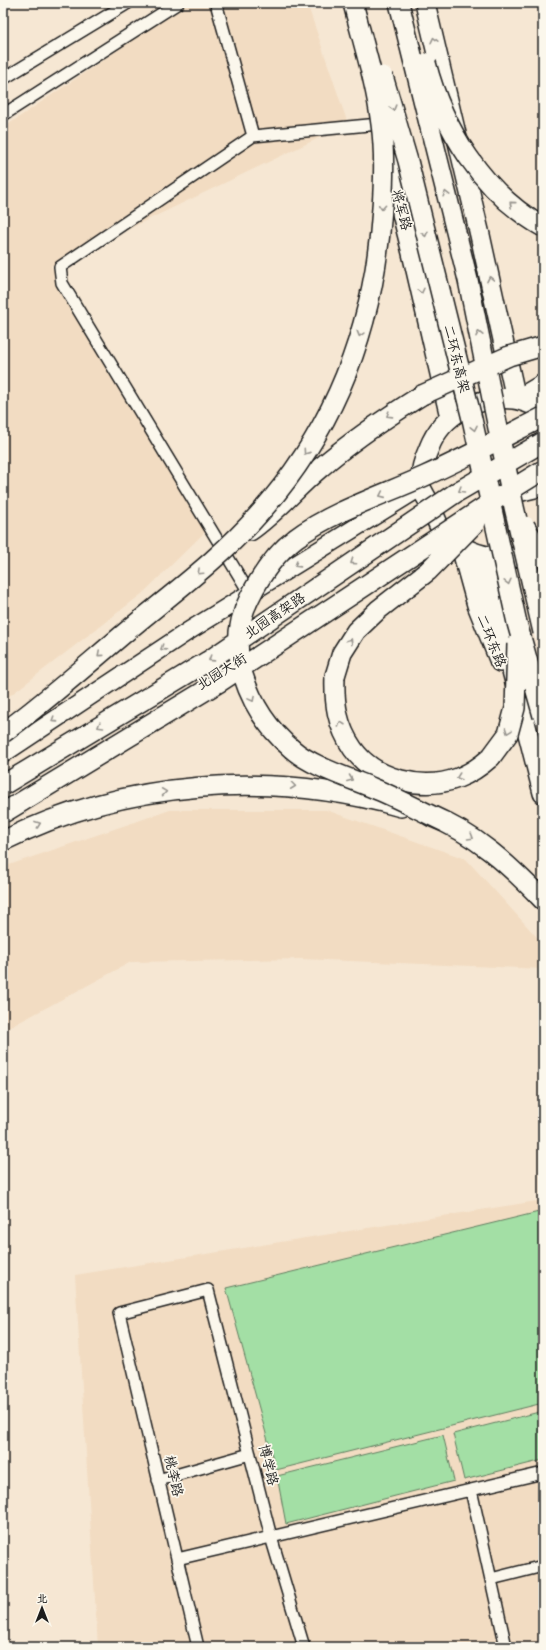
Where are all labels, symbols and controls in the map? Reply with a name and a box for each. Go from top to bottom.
one-way arrow [430,37,439,44]
one-way arrow [388,105,396,112]
street label: 将军路 [385,187,417,233]
one-way arrow [443,191,451,197]
one-way arrow [509,201,517,208]
one-way arrow [377,204,386,210]
one-way arrow [420,230,429,237]
one-way arrow [486,276,494,282]
one-way arrow [416,288,424,294]
street label: 二环东高架 [437,322,475,396]
one-way arrow [356,331,365,338]
one-way arrow [475,331,483,337]
one-way arrow [386,411,393,418]
one-way arrow [469,425,477,431]
one-way arrow [303,448,311,455]
one-way arrow [458,485,465,492]
one-way arrow [379,490,386,498]
one-way arrow [350,558,357,565]
one-way arrow [294,560,301,567]
one-way arrow [197,567,205,575]
one-way arrow [503,579,511,586]
street label: 北园高架路 [240,587,310,645]
street label: 二环东路 [470,611,512,671]
one-way arrow [345,638,353,645]
one-way arrow [160,643,167,651]
street label: 北园大街 [192,648,252,696]
one-way arrow [97,650,105,657]
one-way arrow [208,654,215,662]
one-way arrow [248,695,255,702]
one-way arrow [52,715,59,722]
one-way arrow [338,721,346,728]
one-way arrow [97,722,104,729]
one-way arrow [505,727,513,734]
one-way arrow [455,773,462,781]
one-way arrow [347,775,354,783]
one-way arrow [290,781,296,790]
one-way arrow [161,788,167,797]
one-way arrow [35,820,42,828]
one-way arrow [467,832,474,839]
street label: 博学路 [252,1442,284,1488]
street label: 桃李路 [158,1453,188,1499]
north arrow [22,1588,62,1628]
text: 北 [37,1590,48,1608]

